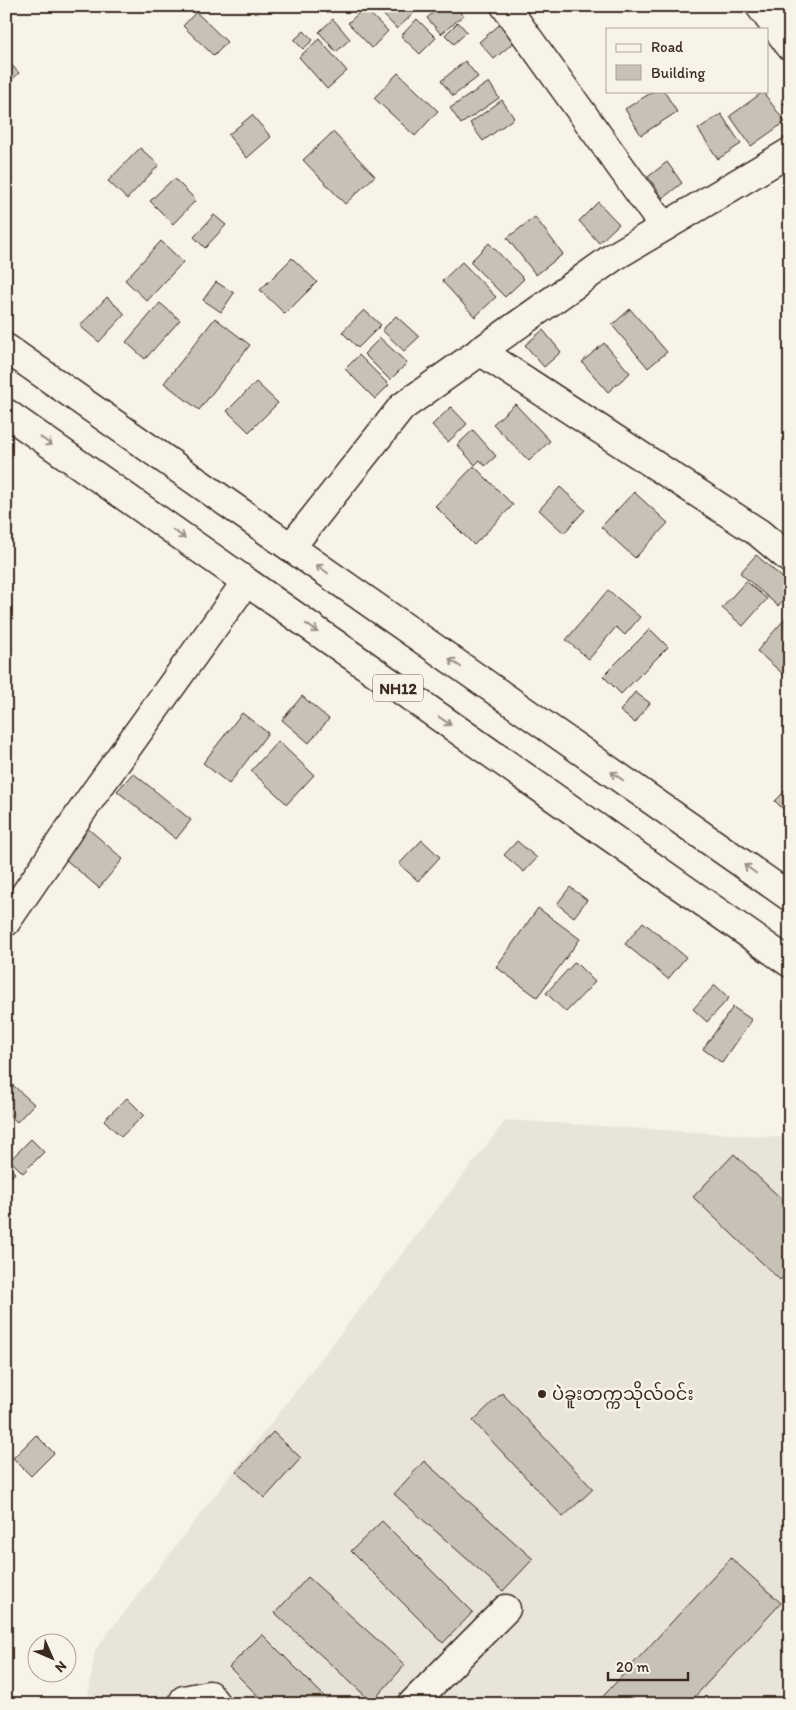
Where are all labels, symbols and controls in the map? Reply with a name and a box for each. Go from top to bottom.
legend [606,28,768,92]
text: Road [651,38,684,56]
text: Building [651,64,705,82]
one-way arrow [39,436,53,446]
one-way arrow [172,529,186,539]
one-way arrow [315,564,329,574]
one-way arrow [305,623,319,633]
one-way arrow [448,658,462,668]
road number: NH12 [373,674,423,701]
one-way arrow [438,716,452,726]
one-way arrow [610,771,624,781]
one-way arrow [743,864,757,874]
place label: ပဲခူးတက္ကသိုလ်ဝင်း [552,1380,694,1409]
marker: ပဲခူးတက္ကသိုလ်ဝင်း [536,1388,548,1400]
north arrow [28,1632,78,1682]
scale bar [608,1650,688,1682]
text: N [51,1657,70,1676]
text: 20 m [616,1658,650,1676]

